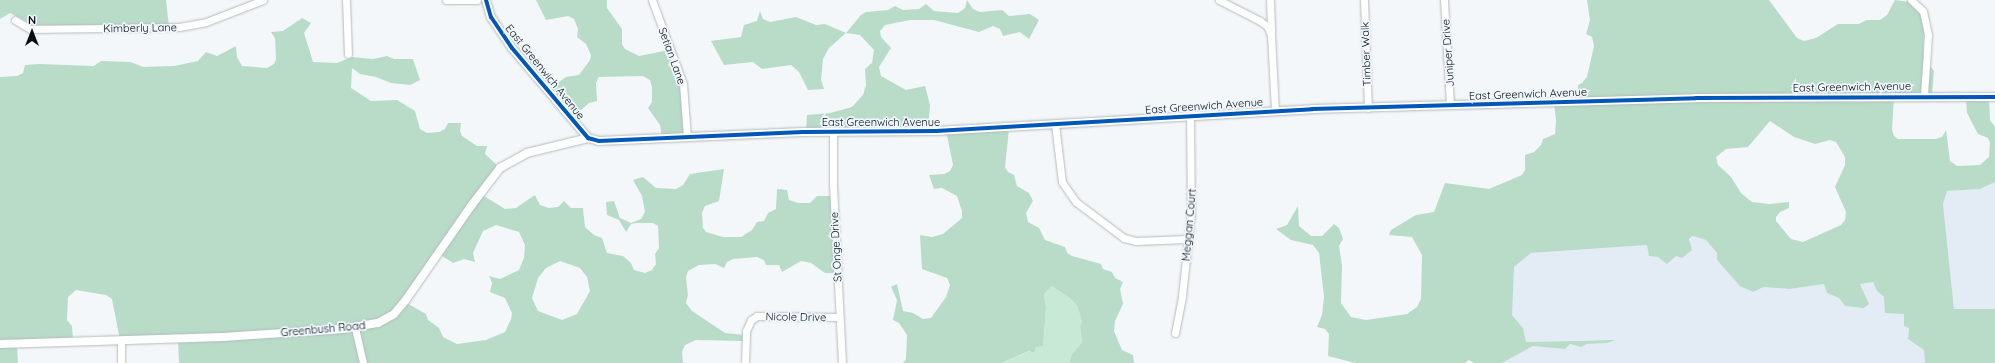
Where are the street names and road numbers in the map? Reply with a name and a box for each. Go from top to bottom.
street label: Juniper Drive [1439,19,1457,87]
street label: Kimberly Lane [103,21,177,35]
street label: Timber Walk [1358,21,1374,87]
street label: East Greenwich Avenue [503,22,587,122]
street label: Setian Lane [656,26,688,86]
street label: East Greenwich Avenue [1793,79,1911,95]
street label: East Greenwich Avenue [1469,85,1587,103]
street label: East Greenwich Avenue [1144,95,1264,117]
street label: East Greenwich Avenue [822,115,940,129]
street label: Meggan Court [1179,188,1199,262]
street label: St Onge Drive [828,212,844,282]
street label: Nicole Drive [765,310,827,324]
street label: Greenbush Road [280,319,366,339]

